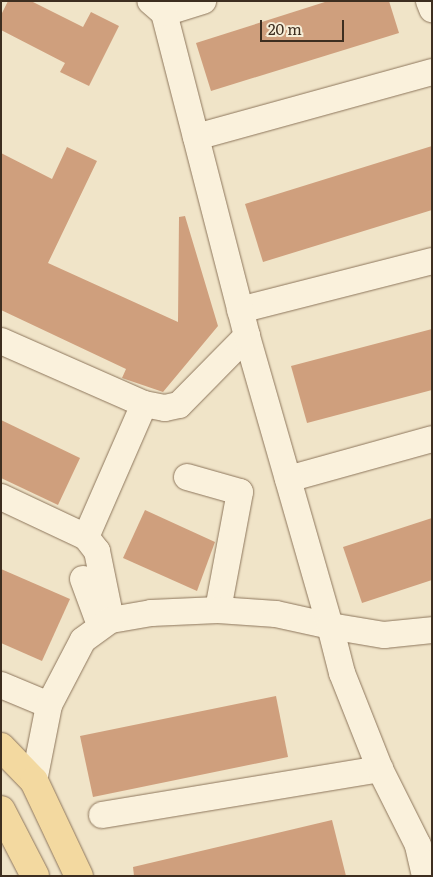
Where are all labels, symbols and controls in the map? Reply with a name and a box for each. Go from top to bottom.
scale bar [263,10,347,42]
text: 20 m [268,17,302,40]

